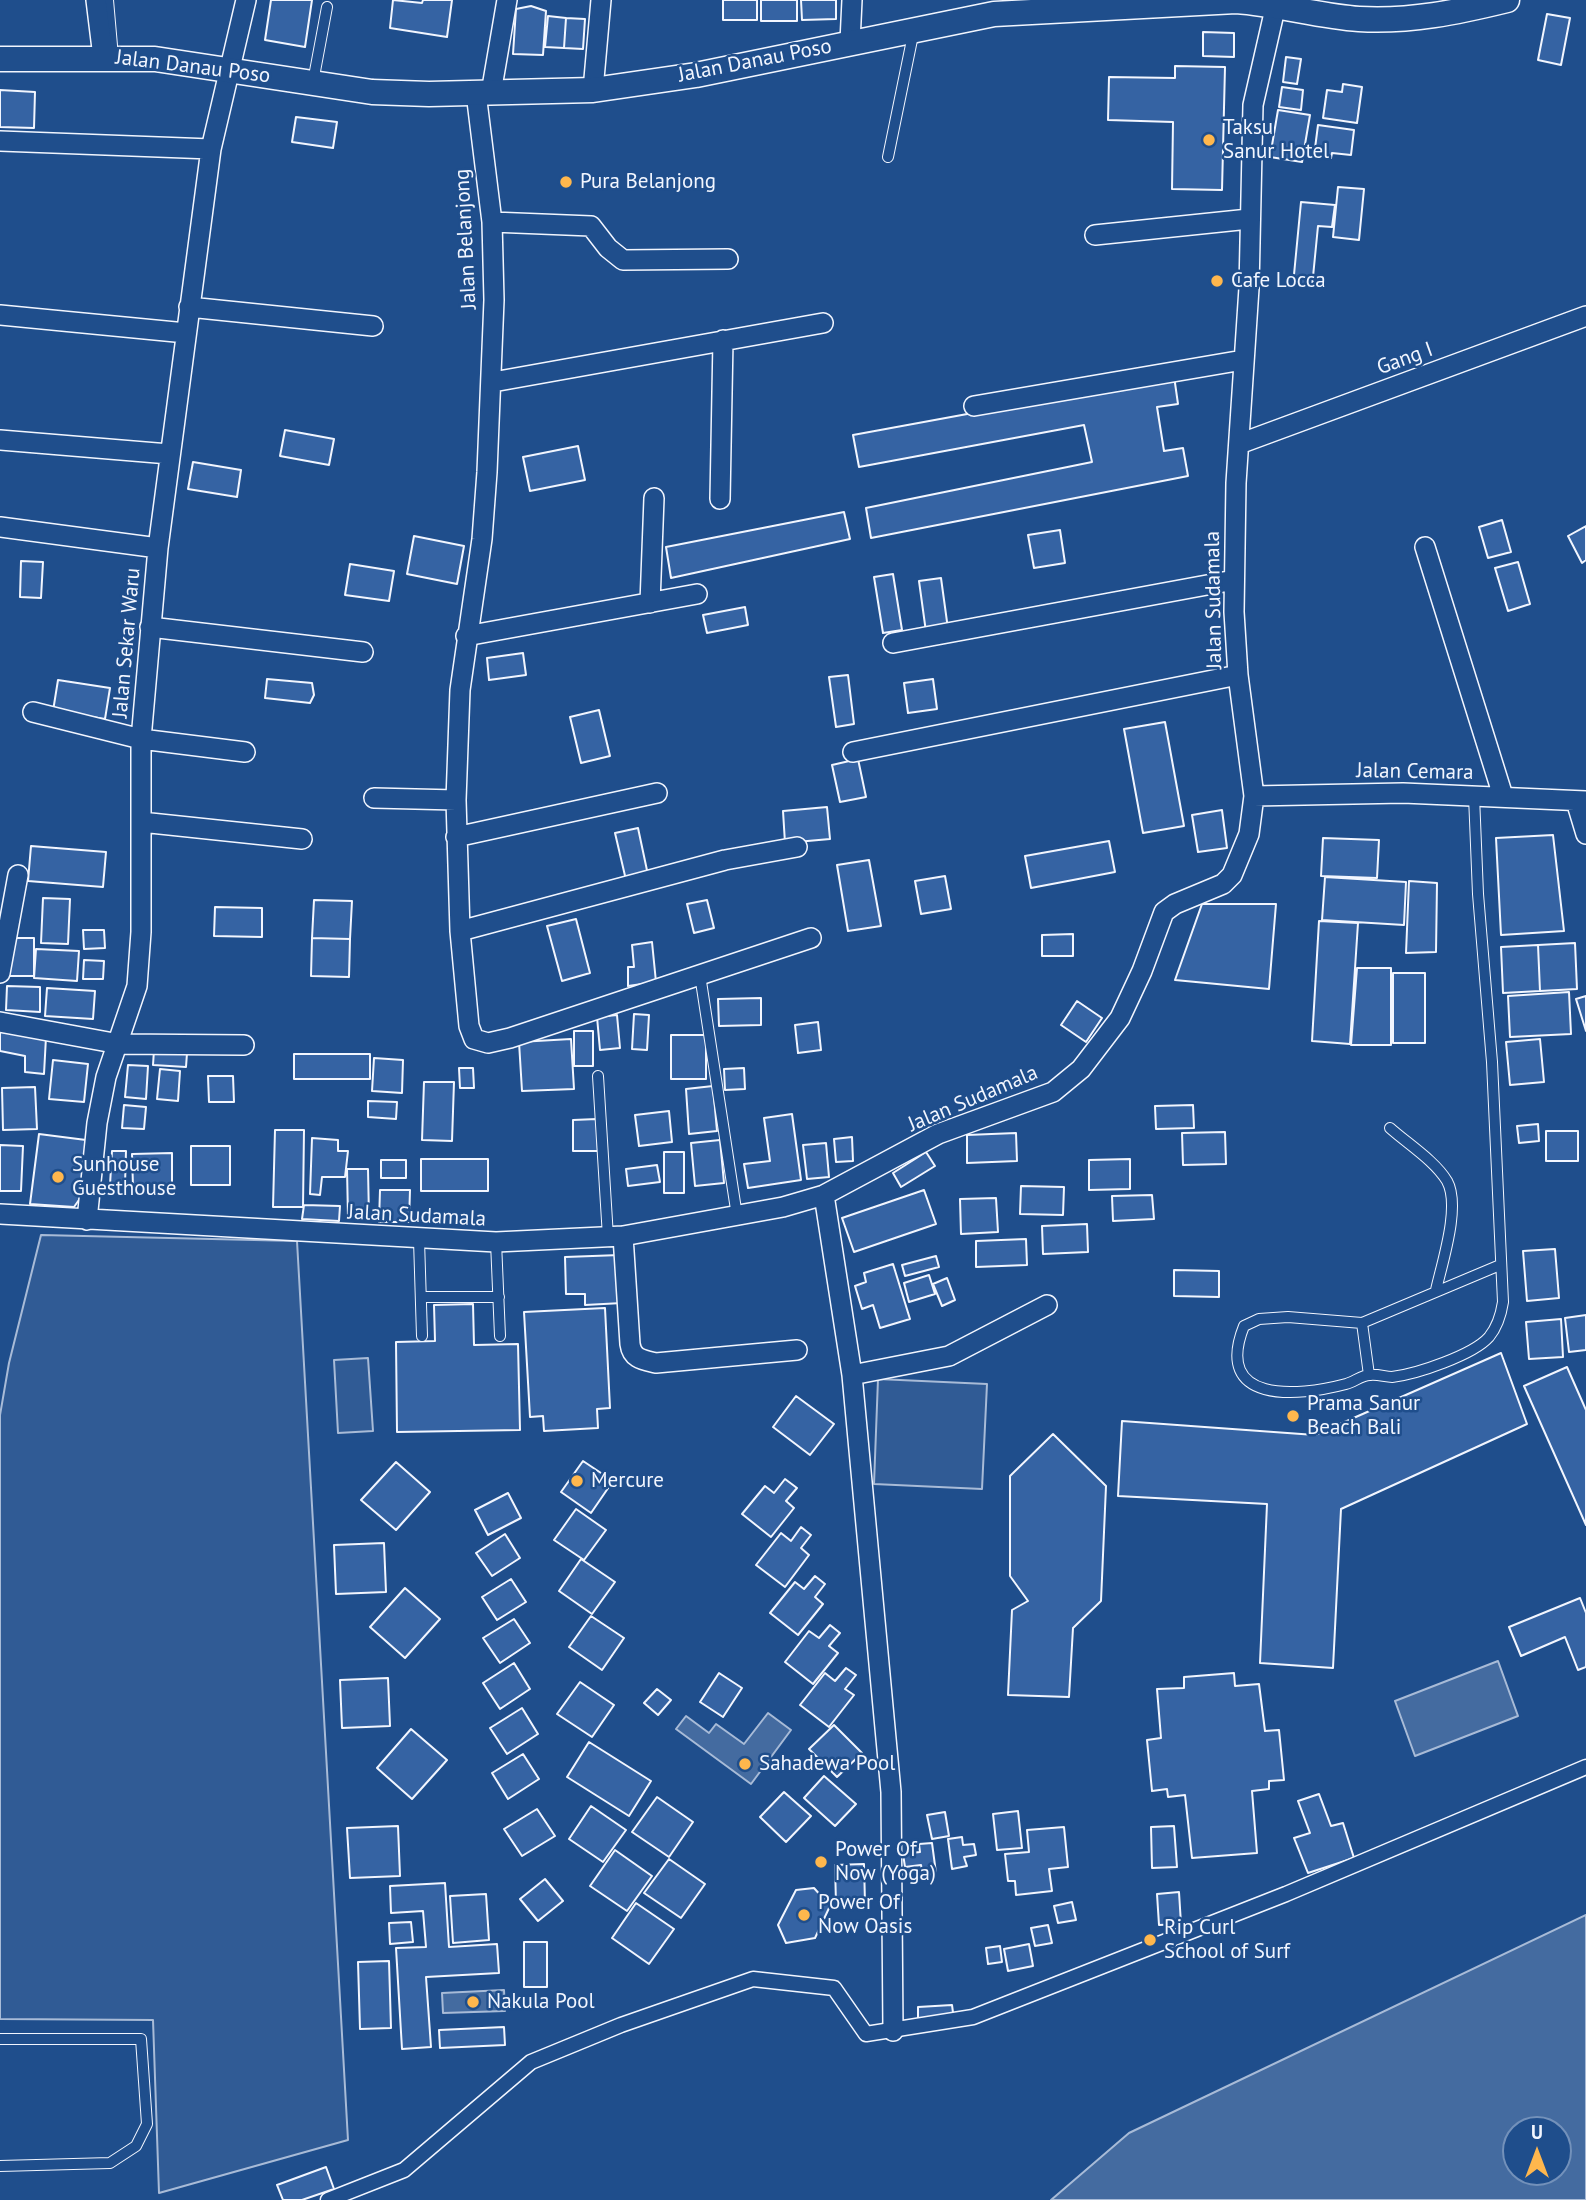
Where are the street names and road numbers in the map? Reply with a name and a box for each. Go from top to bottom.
street label: Jalan Danau Poso [676,34,834,88]
street label: Jalan Danau Poso [114,45,272,89]
street label: Jalan Belanjong [450,168,482,310]
street label: Gang I [1374,337,1436,381]
street label: Jalan Sudamala [1200,531,1228,669]
street label: Jalan Sekar Waru [108,567,146,719]
street label: Jalan Cemara [1356,758,1474,786]
street label: Jalan Sudamala [904,1060,1042,1138]
street label: Jalan Sudamala [347,1200,487,1232]

